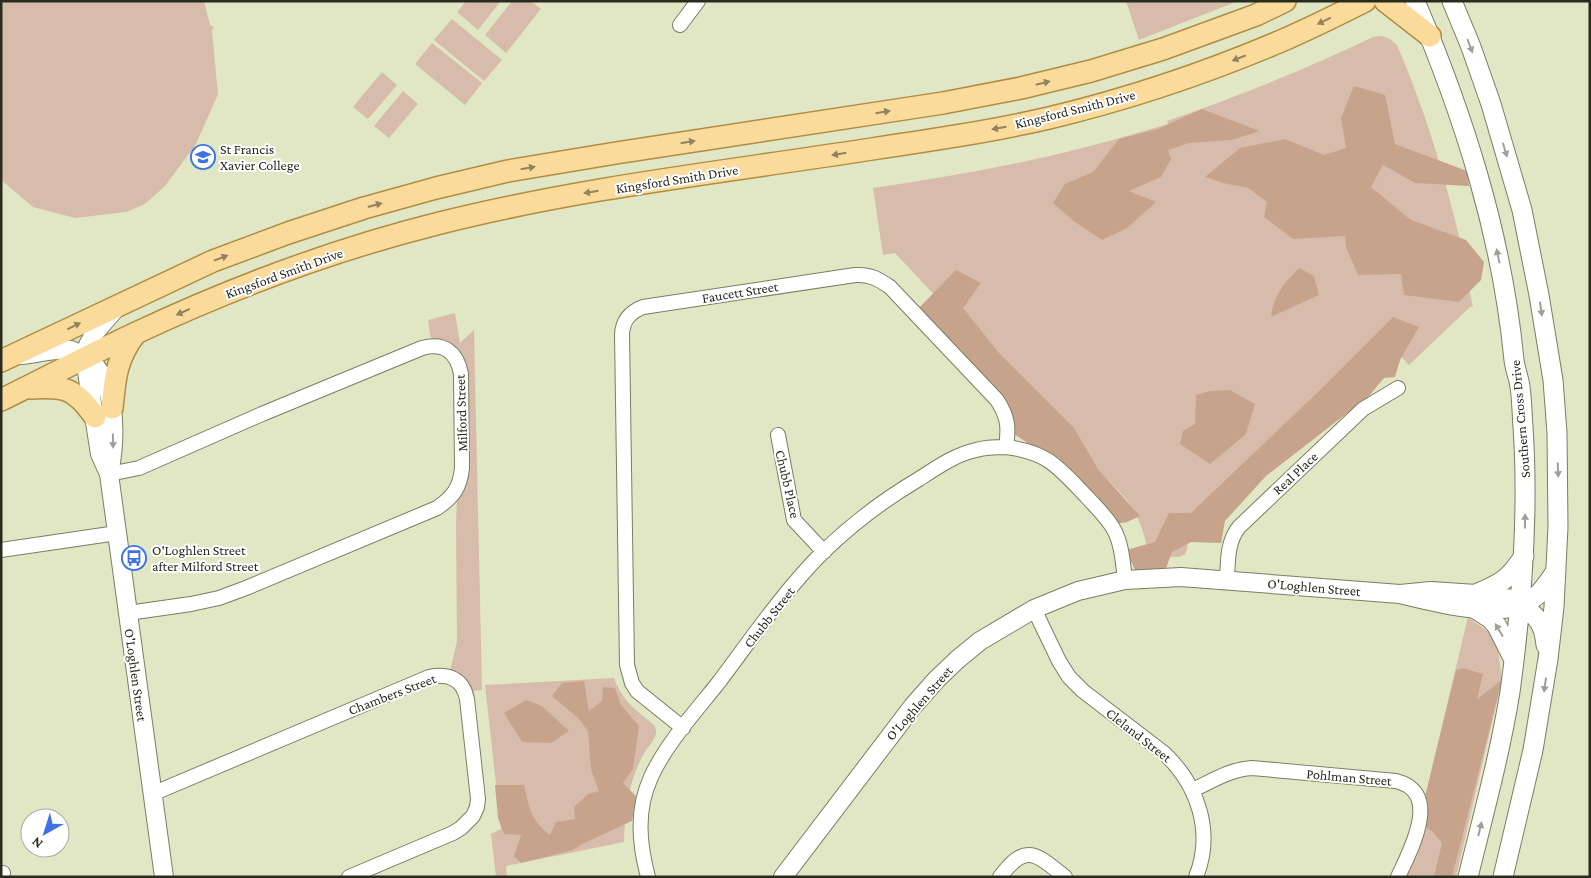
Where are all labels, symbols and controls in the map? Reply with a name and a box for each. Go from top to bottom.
one-way arrow [1317,17,1331,25]
one-way arrow [1467,39,1475,54]
one-way arrow [1231,55,1246,62]
one-way arrow [1035,79,1050,87]
street label: Kingsford Smith Drive [1013,86,1137,132]
one-way arrow [875,108,891,116]
one-way arrow [991,125,1007,133]
one-way arrow [680,138,696,146]
place label: St Francis Xavier College [220,141,300,173]
one-way arrow [1502,143,1510,158]
school or university icon: St Francis Xavier College [190,144,216,170]
one-way arrow [830,150,846,158]
street label: Kingsford Smith Drive [615,161,739,197]
one-way arrow [520,163,536,171]
one-way arrow [583,189,599,197]
one-way arrow [367,201,382,209]
street label: Kingsford Smith Drive [223,244,345,302]
one-way arrow [1494,248,1502,263]
one-way arrow [214,254,229,262]
street label: Faucett Street [701,278,780,306]
one-way arrow [1537,301,1545,317]
one-way arrow [176,309,190,317]
one-way arrow [67,322,81,330]
street label: Southern Cross Drive [1507,359,1533,479]
street label: Milford Street [452,374,470,452]
one-way arrow [109,434,117,450]
street label: Chubb Place [772,448,804,520]
street label: Real Place [1269,448,1321,498]
one-way arrow [1554,462,1562,478]
one-way arrow [1521,513,1529,529]
place label: O'Loghlen Street after Milford Street [152,542,259,574]
bus stop icon: O'Loghlen Street after Milford Street [121,545,147,571]
street label: O'Loghlen Street [1267,575,1362,599]
street label: Chubb Street [740,583,798,651]
one-way arrow [1495,623,1503,638]
street label: O'Loghlen Street [122,628,150,723]
street label: O'Loghlen Street [882,662,956,744]
street label: Chambers Street [346,670,438,718]
one-way arrow [1540,677,1548,693]
street label: Cleland Street [1103,705,1175,766]
street label: Pohlman Street [1306,765,1393,789]
north arrow [20,808,70,858]
one-way arrow [1476,822,1484,837]
text: N [28,834,46,852]

